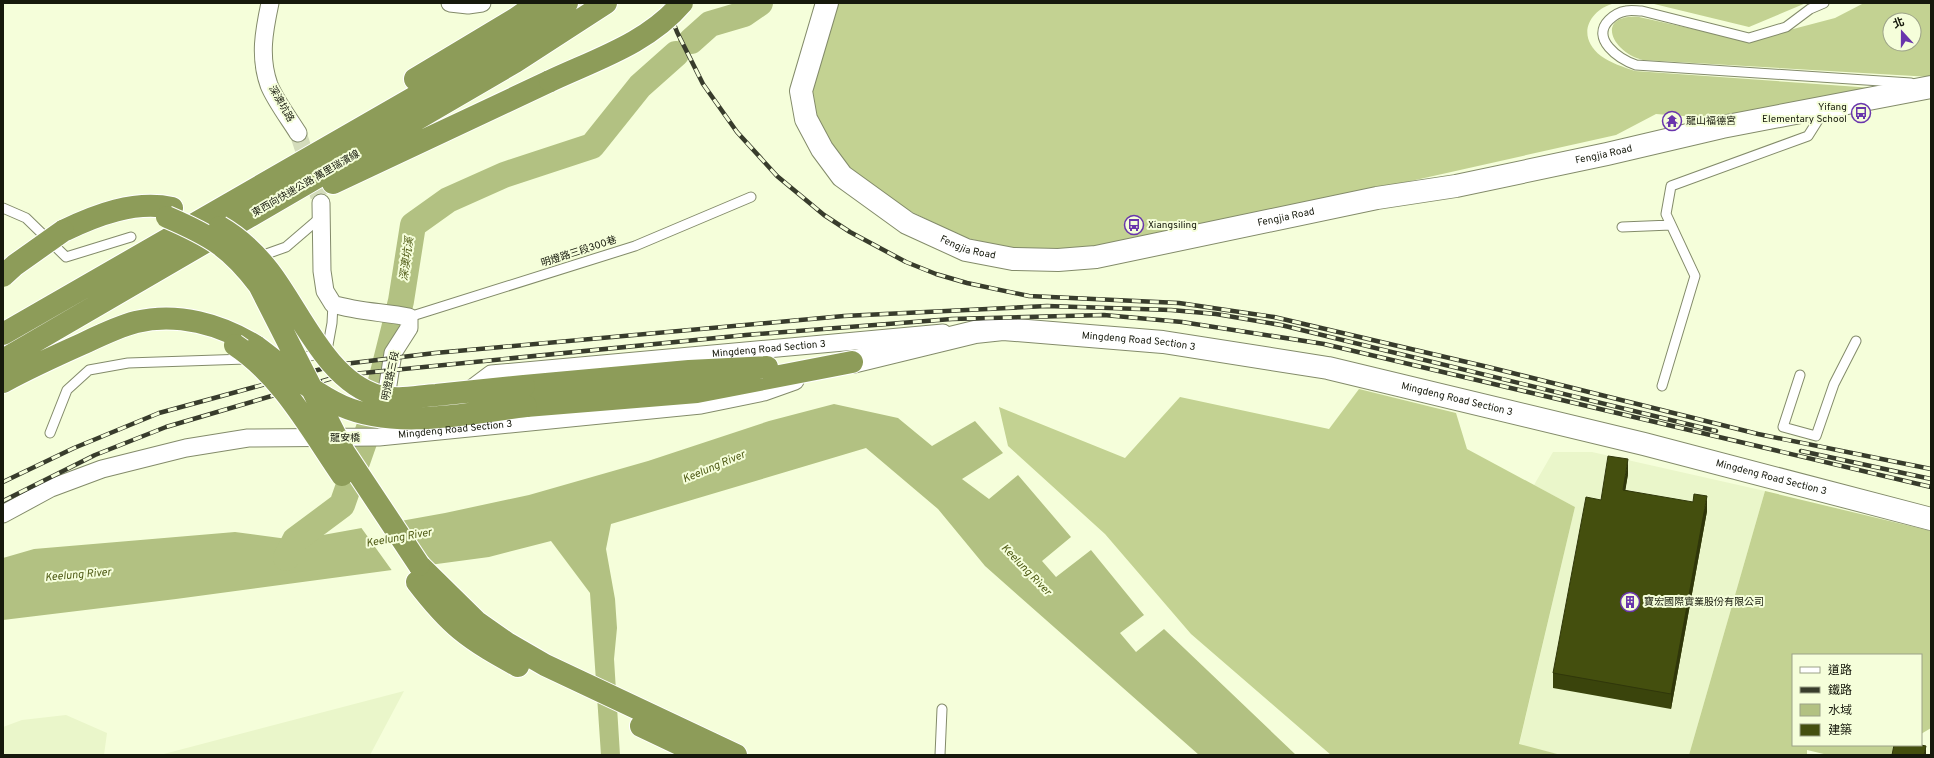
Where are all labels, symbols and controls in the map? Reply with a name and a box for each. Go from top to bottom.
north arrow [1882,12,1922,52]
text: 北 [1891,15,1906,32]
street label: 深澳坑路 [265,83,297,125]
place label: Yifang Elementary School [1762,101,1847,126]
bus stop icon: Yifang Elementary School [1850,102,1872,124]
temple icon: 龍山福德宮 [1661,110,1683,132]
place label: 龍山福德宮 [1686,115,1736,128]
street label: Fengjia Road [1574,142,1634,167]
street label: 東西向快速公路 萬里瑞濱線 [250,148,362,220]
street label: Fengjia Road [1256,205,1316,229]
bus stop icon: Xiangsiling [1123,214,1145,236]
place label: Xiangsiling [1148,219,1197,232]
street label: Fengjia Road [938,232,997,262]
water label: 深澳坑溪 [397,234,417,282]
street label: 明燈路三段300巷 [540,234,618,270]
street label: Mingdeng Road Section 3 [1081,329,1197,354]
street label: Mingdeng Road Section 3 [711,337,826,360]
street label: 明燈路三段 [379,350,403,402]
street label: Mingdeng Road Section 3 [1400,379,1514,419]
street label: Mingdeng Road Section 3 [398,417,513,442]
street label: 龍安橋 [330,432,360,445]
water label: Keelung River [681,447,748,486]
street label: Mingdeng Road Section 3 [1714,457,1828,498]
water label: Keelung River [365,525,434,551]
water label: Keelung River [998,541,1055,599]
water label: Keelung River [44,565,113,585]
building icon: 寶宏國際實業股份有限公司 [1619,591,1641,613]
place label: 寶宏國際實業股份有限公司 [1644,596,1764,609]
legend [1792,654,1922,746]
text: 道路 [1828,663,1852,679]
text: 鐵路 [1828,683,1852,699]
text: 水域 [1828,703,1852,719]
text: 建築 [1828,723,1852,739]

